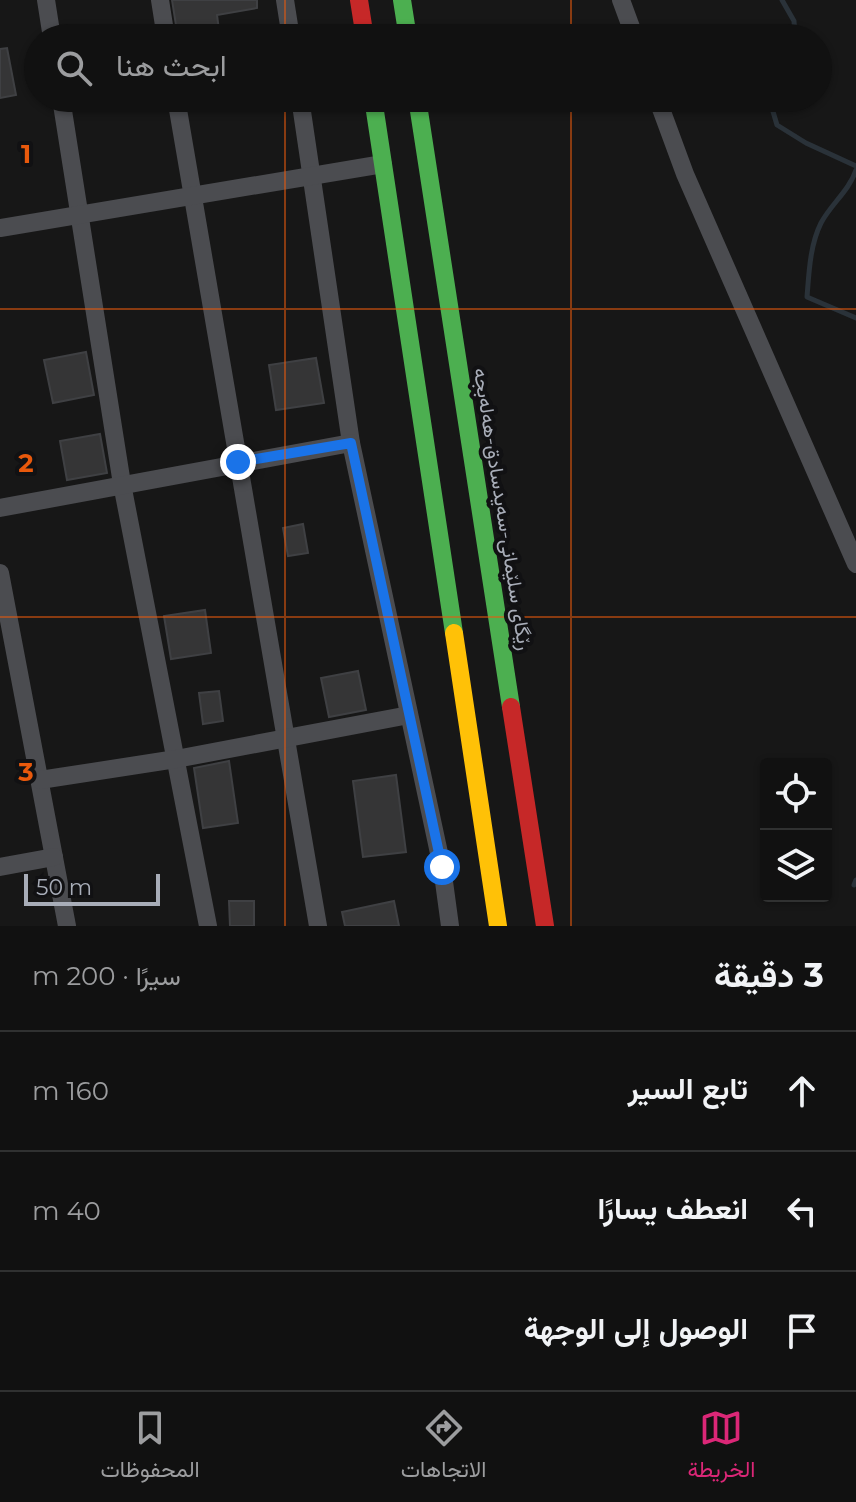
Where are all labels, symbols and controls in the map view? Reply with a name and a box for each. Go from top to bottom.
search box [24,24,832,112]
icon: search [52,46,96,90]
text: ابحث هنا [116,47,227,84]
text: 1 [21,138,31,170]
street label: رێگای سلێمانی-سەیدسادق-هەلەبجە [468,366,537,652]
route end [220,444,256,480]
text: 2 [18,447,34,479]
text: 3 [17,756,34,788]
map controls [760,758,832,902]
button: locate [760,758,832,830]
button: layers [760,830,832,902]
route start [424,849,460,885]
scale bar [24,870,160,906]
text: 50 m [36,874,92,901]
text: 3 دقيقة [714,954,824,996]
text: سيرًا · 200 m [32,960,181,992]
icon: ahead [780,1069,824,1113]
text: تابع السير [628,1070,748,1107]
text: 160 m [32,1075,109,1107]
icon: left [780,1189,824,1233]
text: انعطف يسارًا [598,1190,748,1227]
text: 40 m [32,1195,101,1227]
icon: arrive [780,1309,824,1353]
text: الوصول إلى الوجهة [524,1310,748,1347]
tab: المحفوظات [101,1406,200,1489]
tab: الاتجاهات [401,1406,486,1489]
tab: الخريطة [687,1406,755,1489]

